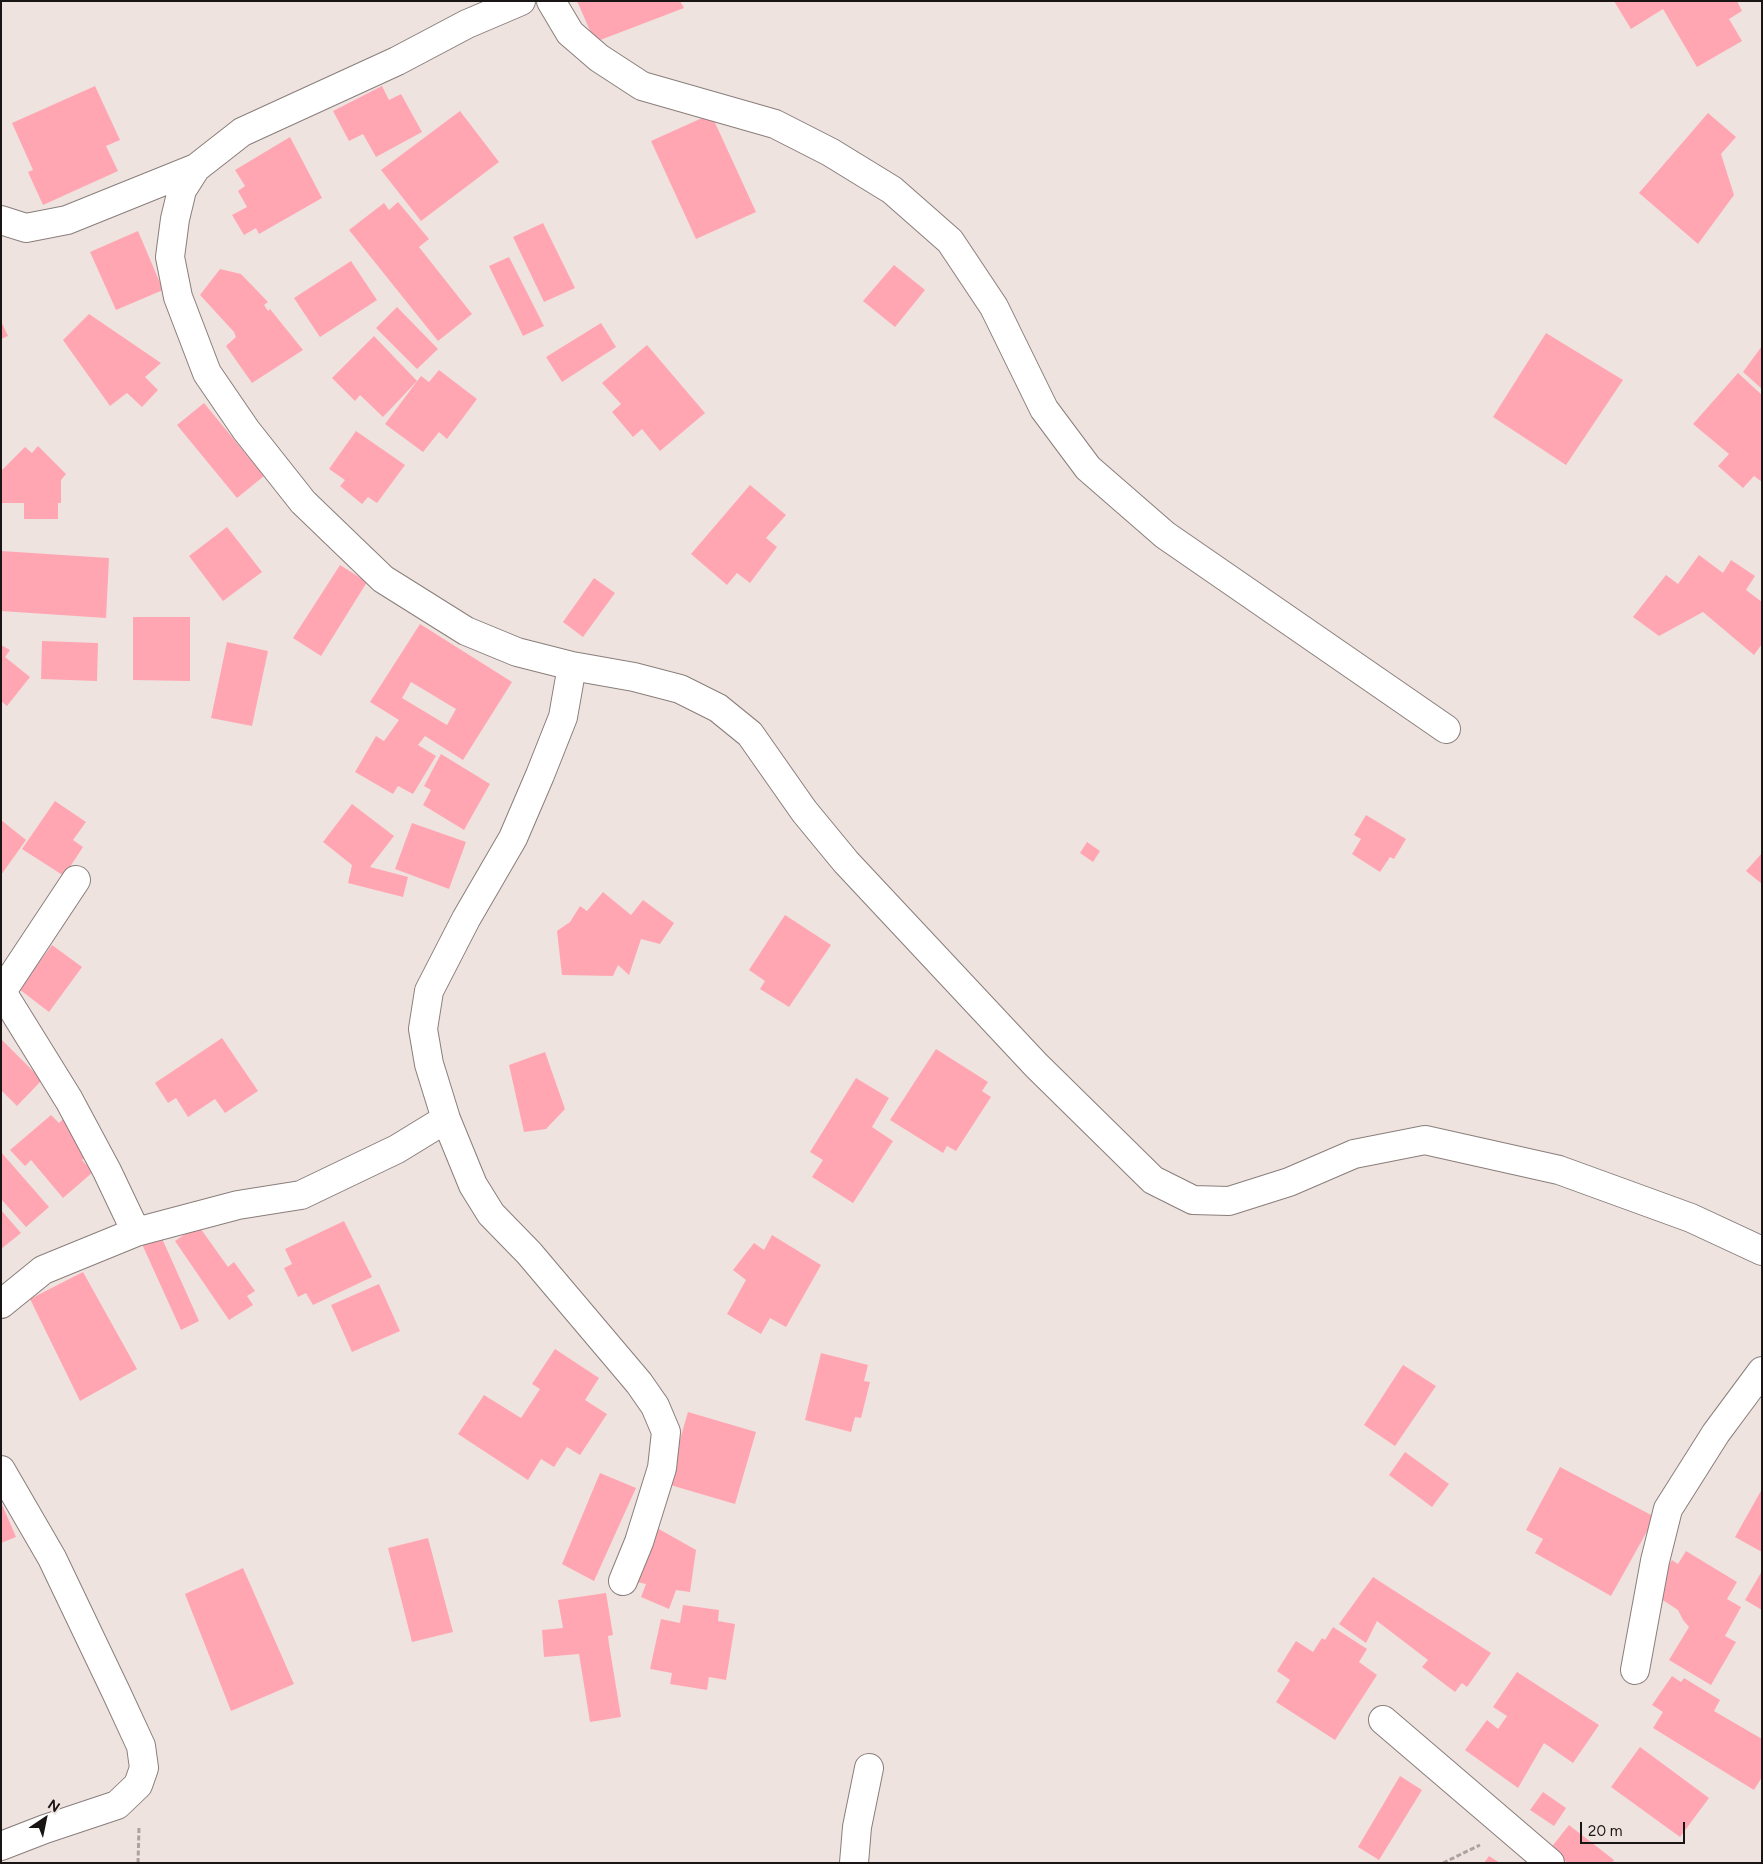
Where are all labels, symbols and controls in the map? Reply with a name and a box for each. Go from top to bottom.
north arrow [20,1794,70,1844]
text: N [44,1796,63,1816]
scale bar [1583,1812,1688,1844]
text: 20 m [1588,1822,1622,1840]

